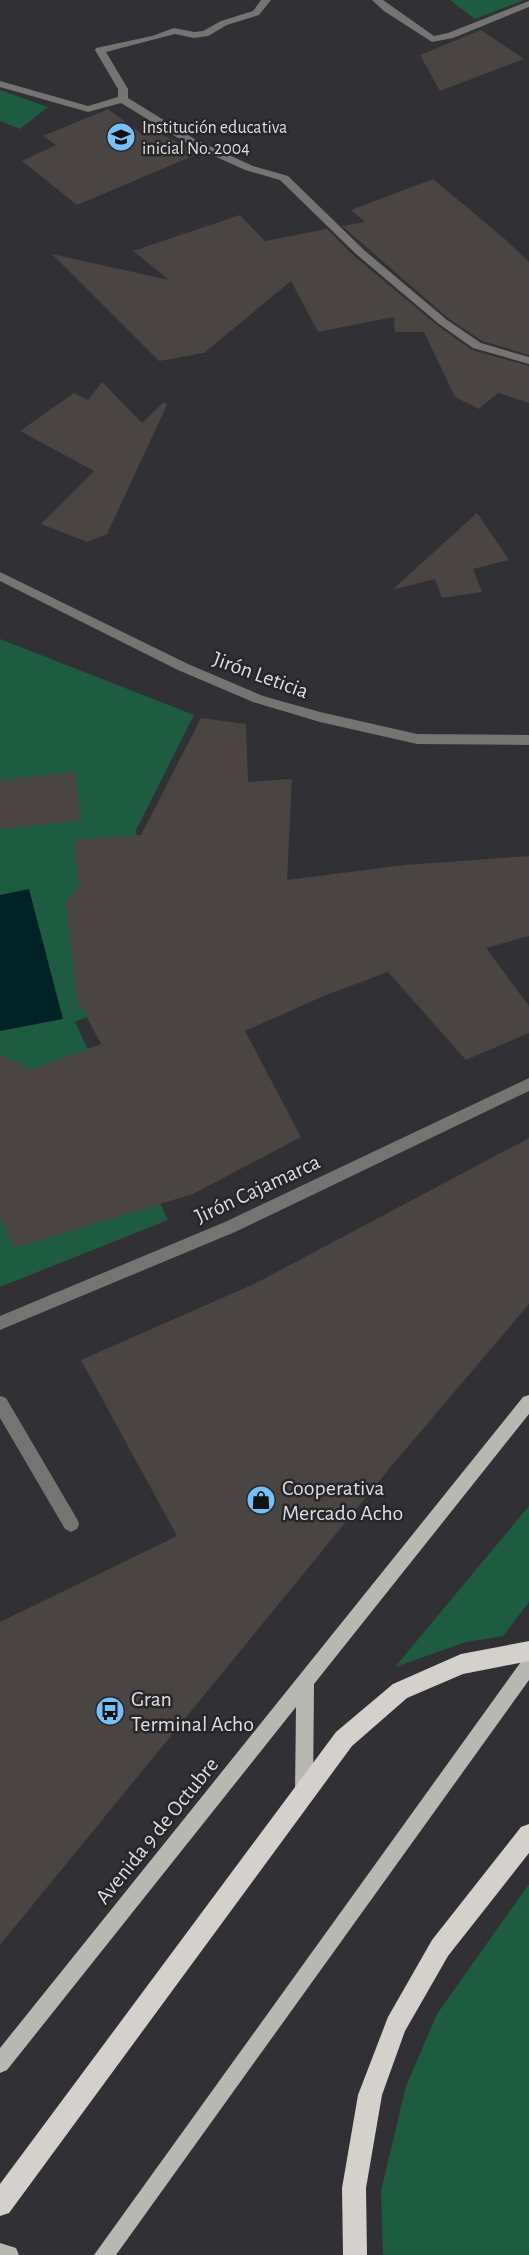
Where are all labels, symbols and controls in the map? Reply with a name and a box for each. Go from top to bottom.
place label: Institución educativa inicial No. 2004 [142,119,287,158]
school or university icon: Institución educativa inicial No. 2004 [105,121,137,153]
street label: Jirón Leticia [210,647,311,702]
street label: Jirón Cajamarca [191,1150,323,1227]
place label: Cooperativa Mercado Acho [282,1477,403,1524]
shop icon: Cooperativa Mercado Acho [245,1484,277,1516]
place label: Gran Terminal Acho [131,1688,254,1735]
bus stop icon: Gran Terminal Acho [94,1695,126,1727]
street label: Avenida 9 de Octubre [91,1753,222,1908]

